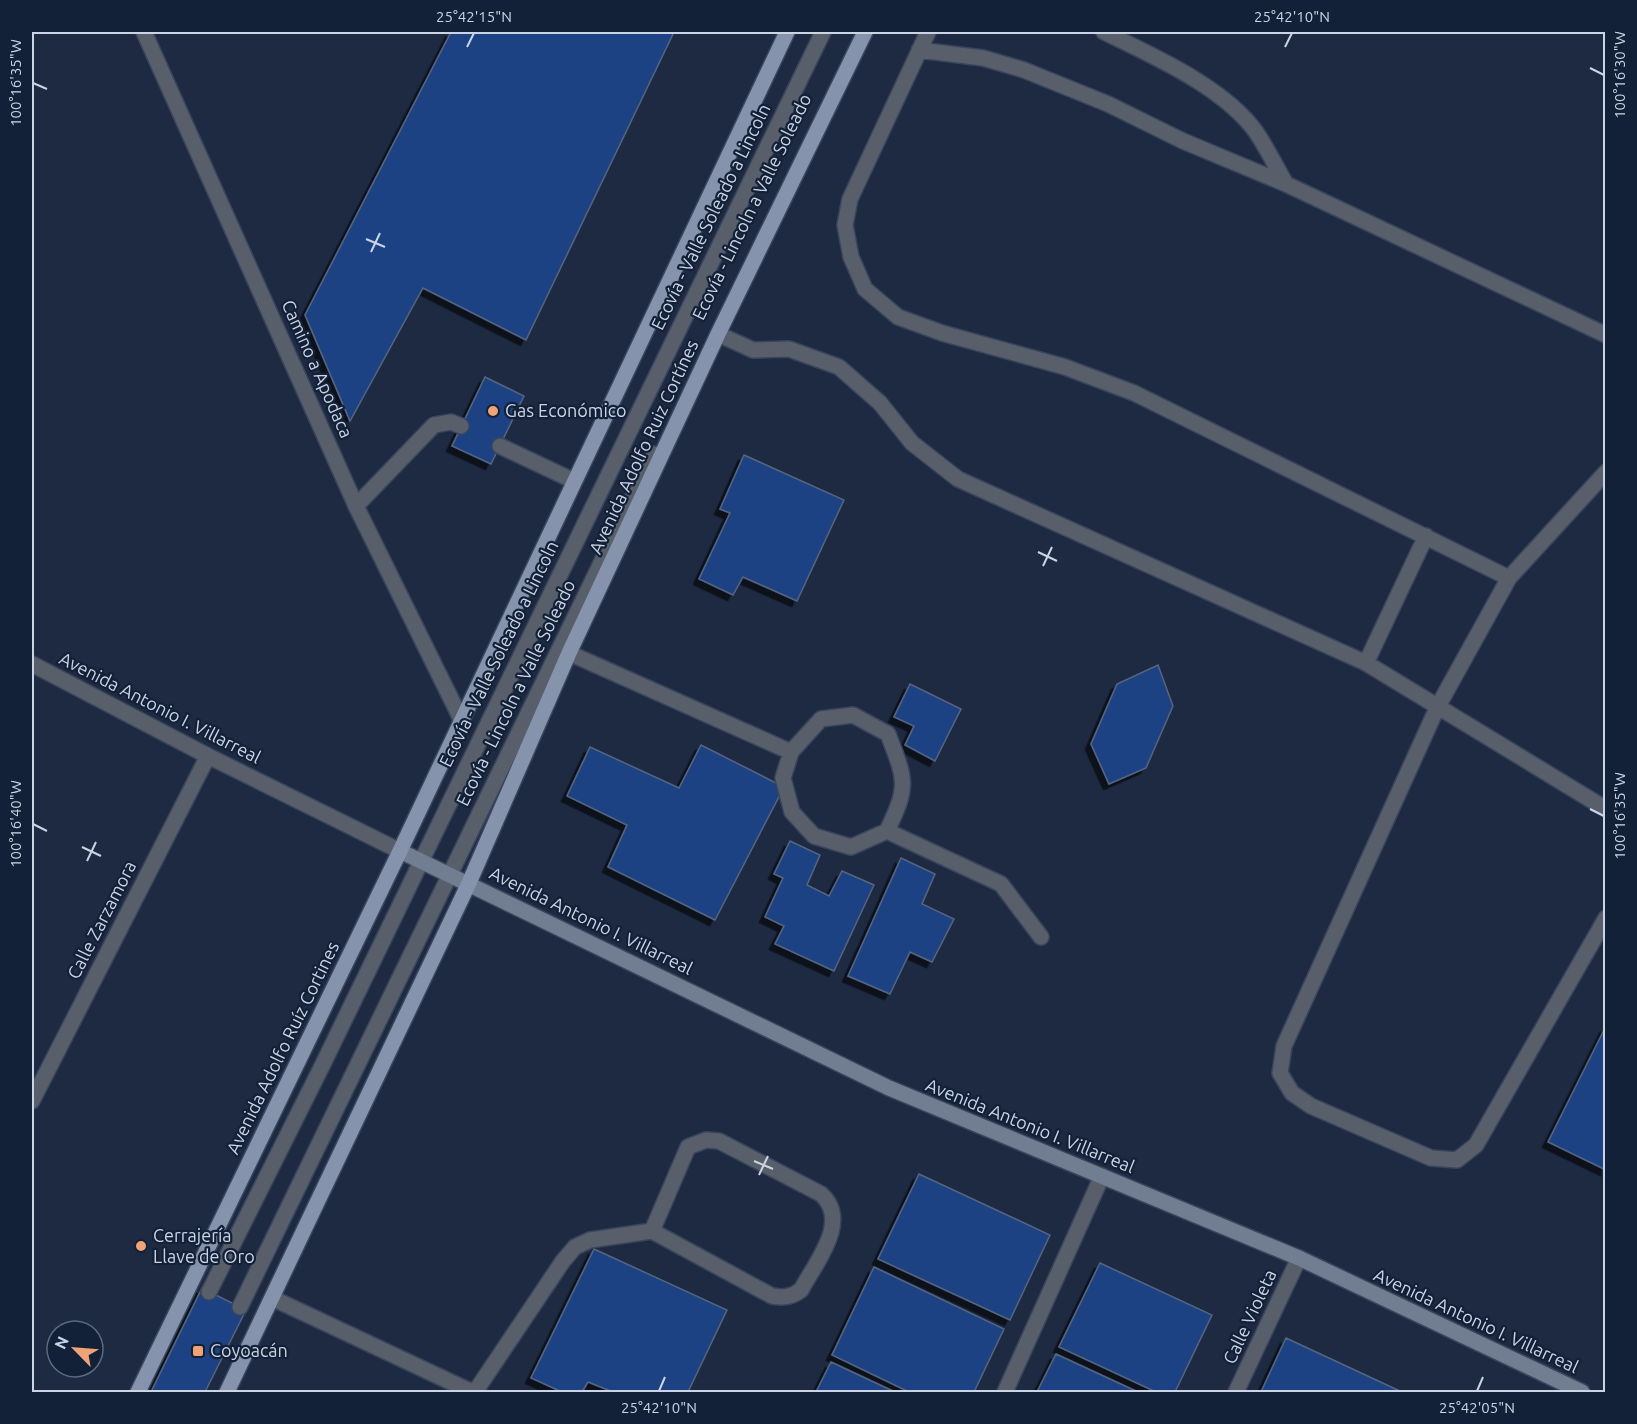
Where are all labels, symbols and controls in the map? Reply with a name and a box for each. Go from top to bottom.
text: 25°42'15"N [436,8,512,25]
text: 25°42'10"N [1254,8,1330,25]
text: 100°16'30"W [1611,31,1628,119]
text: 100°16'35"W [7,39,24,127]
street label: Ecovía - Lincoln a Valle Soleado [688,90,815,323]
street label: Ecovía - Valle Soleado a Lincoln [647,100,774,333]
street label: Camino a Apodaca [279,297,357,441]
street label: Avenida Adolfo Ruiz Cortínes [585,336,702,557]
place label: Gas Económico [505,400,627,420]
marker: Gas Económico [486,404,500,418]
street label: Ecovía - Valle Soleado a Lincoln [435,537,562,770]
street label: Ecovía - Lincoln a Valle Soleado [452,576,579,809]
street label: Avenida Antonio I. Villarreal [56,648,265,767]
text: 100°16'35"W [1611,772,1628,860]
text: 100°16'40"W [7,780,24,868]
street label: Calle Zarzamora [63,857,139,982]
street label: Avenida Antonio I. Villarreal [487,862,696,978]
street label: Avenida Adolfo Ruíz Cortines [222,938,342,1157]
street label: Avenida Antonio I. Villarreal [923,1074,1138,1176]
place label: Cerrajería Llave de Oro [153,1225,255,1266]
marker: Cerrajería Llave de Oro [134,1239,148,1253]
street label: Avenida Antonio I. Villarreal [1371,1264,1582,1376]
street label: Calle Violeta [1219,1266,1280,1367]
north arrow [45,1319,105,1379]
text: N [51,1333,72,1352]
place label: Coyoacán [210,1340,288,1360]
marker: Coyoacán [191,1344,205,1358]
text: 25°42'10"N [621,1399,697,1416]
text: 25°42'05"N [1439,1399,1515,1416]

